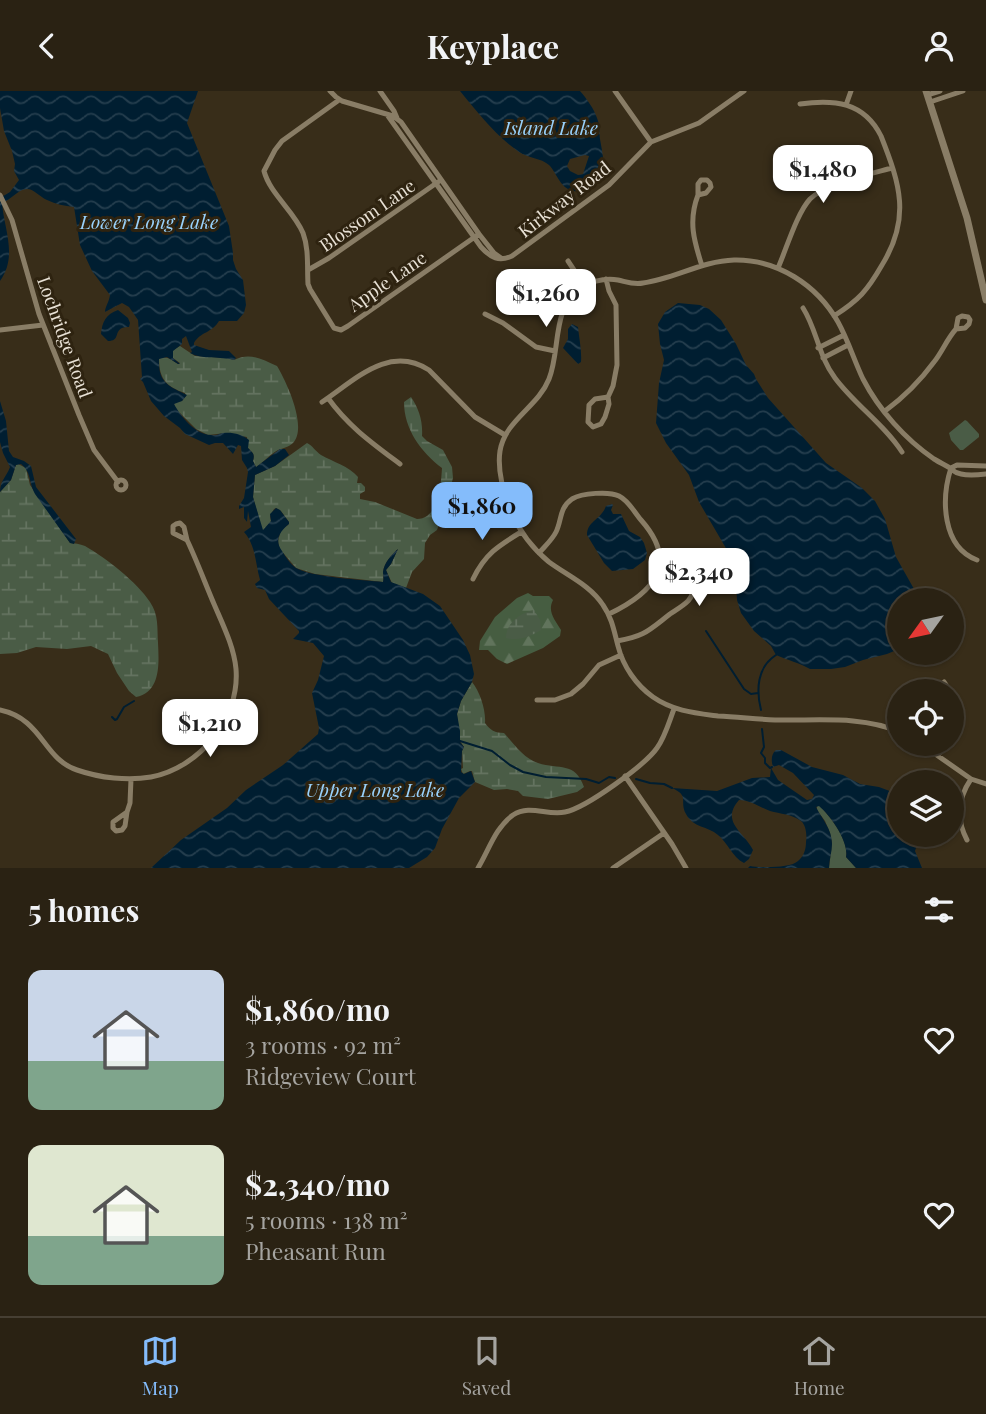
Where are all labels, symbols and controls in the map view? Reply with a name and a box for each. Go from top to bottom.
text: Keyplace [427,24,559,67]
icon: back [28,27,66,65]
icon: person [920,27,958,65]
water label: Island Lake [503,114,598,140]
pin: $1,480 [766,145,880,205]
text: $1,480 [789,152,857,183]
street label: Kirkway Road [513,155,616,243]
street label: Blossom Lane [314,173,420,257]
water label: Lower Long Lake [79,208,218,234]
street label: Apple Lane [342,245,431,317]
pin: $1,260 [489,269,603,329]
street label: Lochridge Road [32,273,98,401]
text: $1,260 [512,276,580,307]
pin: $1,860 [425,483,539,542]
text: $1,860 [448,489,516,520]
pin: $2,340 [642,549,756,608]
text: $2,340 [665,555,733,586]
north arrow [887,588,964,665]
map controls [887,588,964,847]
button: locate [887,679,964,756]
pin: $1,210 [153,699,267,759]
text: $1,210 [178,706,242,737]
button: layers [887,770,964,847]
water label: Upper Long Lake [306,776,444,802]
text: 5 homes [28,890,139,930]
icon: filters [920,891,958,929]
text: $1,860/mo [245,989,390,1029]
icon: home [84,998,168,1082]
icon: heart [920,1021,958,1059]
text: 3 rooms · 92 m² [245,1029,401,1060]
text: Ridgeview Court [245,1060,416,1091]
text: $2,340/mo [245,1164,390,1204]
icon: home [84,1173,168,1257]
icon: heart [920,1196,958,1234]
text: 5 rooms · 138 m² [245,1204,408,1235]
text: Pheasant Run [245,1235,386,1266]
tab: Map [141,1332,179,1400]
tab: Saved [462,1332,511,1400]
tab: Home [794,1332,845,1400]

